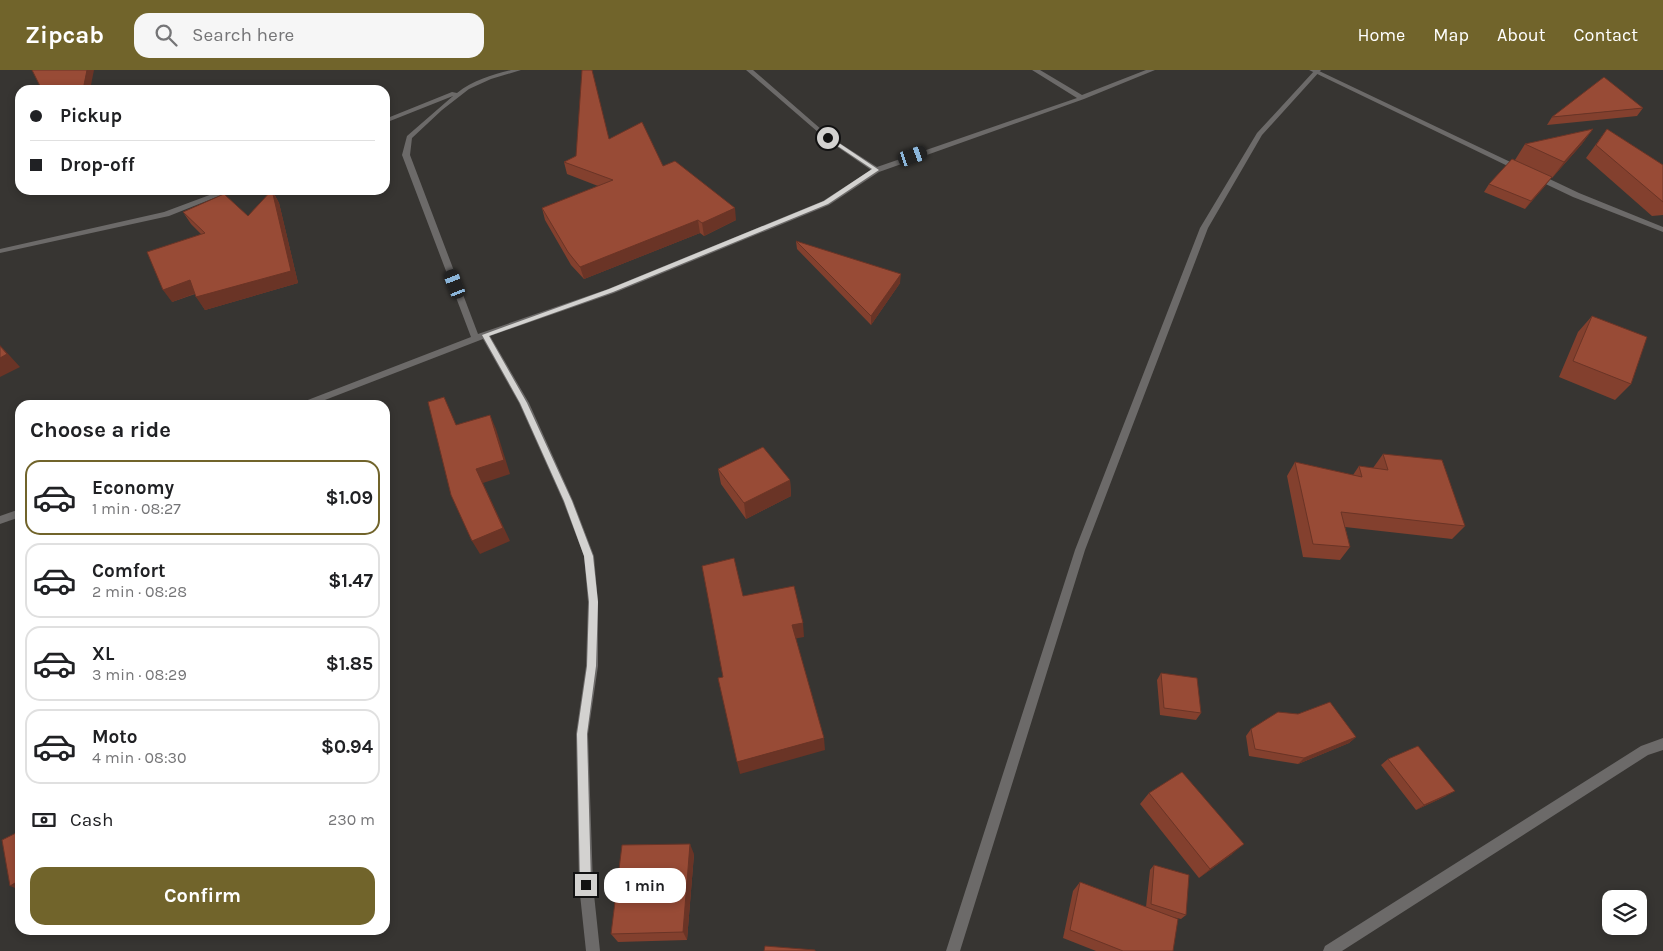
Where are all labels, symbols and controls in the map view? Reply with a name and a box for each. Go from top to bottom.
search box [134,13,484,58]
text: Zipcab [25,21,104,49]
icon: search [152,21,180,49]
text: Search here [192,24,294,46]
text: Home [1357,24,1405,46]
text: Map [1433,24,1469,46]
text: About [1497,24,1546,46]
text: Contact [1574,24,1638,46]
text: Pickup [60,105,122,127]
route start [817,127,839,149]
car [896,144,929,168]
text: Drop-off [60,154,135,176]
car [442,267,467,301]
text: Choose a ride [30,417,171,443]
icon: car [32,475,77,520]
text: Economy [92,477,174,499]
text: $1.09 [325,487,373,509]
text: 1 min · 08:27 [92,499,181,518]
icon: car [32,558,77,603]
text: Comfort [92,560,166,582]
text: $1.47 [328,570,373,592]
text: 2 min · 08:28 [92,582,187,601]
icon: car [32,641,77,686]
text: XL [92,643,114,665]
text: $1.85 [326,653,373,675]
text: 3 min · 08:29 [92,665,187,684]
icon: car [32,724,77,769]
text: Moto [92,726,138,748]
text: $0.94 [321,736,373,758]
text: 4 min · 08:30 [92,748,187,767]
icon: cash [30,806,58,834]
text: Cash [70,809,114,831]
text: 230 m [328,810,375,829]
button: Confirm [30,867,375,925]
callout: 1 min [604,868,686,902]
route end [575,874,597,896]
text: 1 min [625,876,665,895]
map controls [1602,890,1647,935]
button: layers [1602,890,1647,935]

